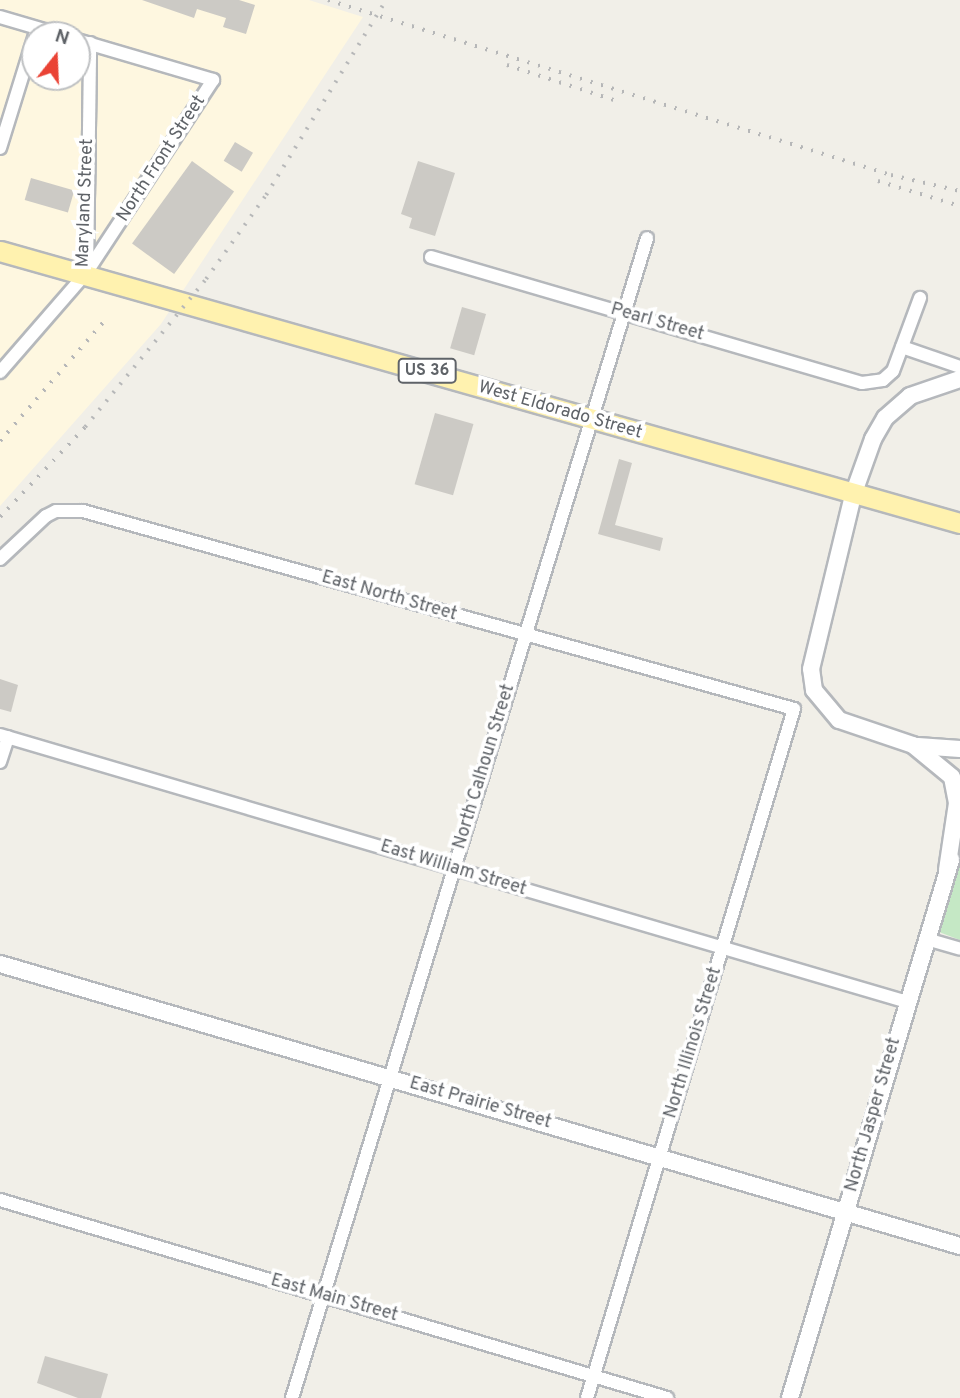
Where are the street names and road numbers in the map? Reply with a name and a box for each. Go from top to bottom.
street label: North Front Street [113,92,211,226]
street label: Maryland Street [73,138,99,268]
street label: Pearl Street [608,299,706,347]
road number: US 36 [397,358,457,384]
street label: West Eldorado Street [476,377,644,445]
street label: East North Street [319,567,459,627]
street label: North Calhoun Street [450,682,520,852]
street label: East William Street [377,836,529,902]
street label: North Illinois Street [661,965,727,1121]
street label: North Jasper Street [842,1035,906,1195]
street label: East Prairie Street [407,1073,553,1135]
street label: East Main Street [268,1271,400,1327]

